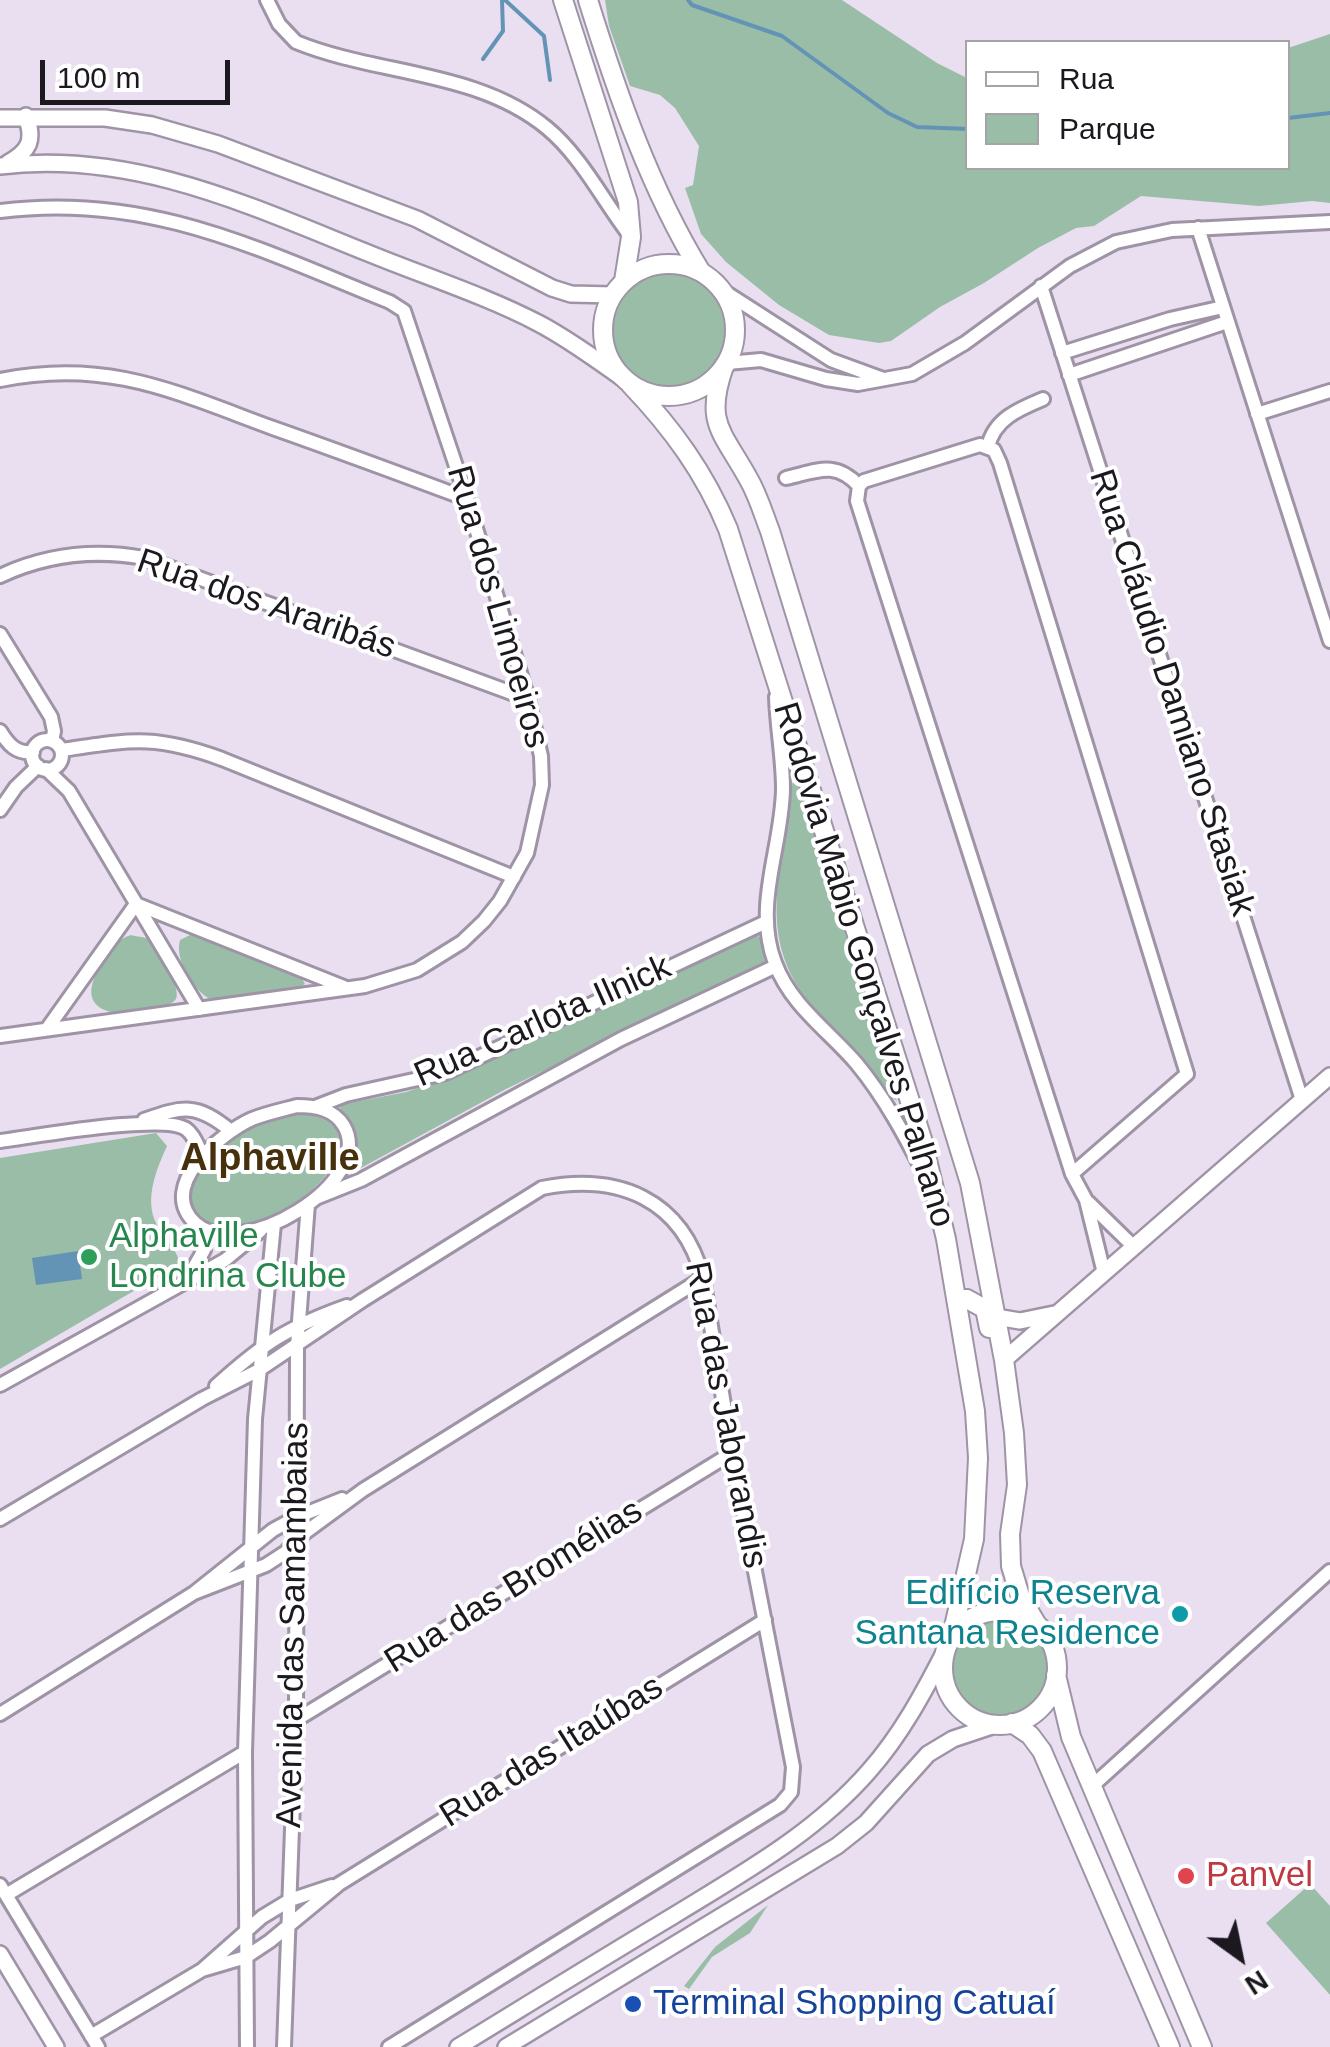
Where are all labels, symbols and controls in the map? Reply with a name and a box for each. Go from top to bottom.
scale bar [45,40,235,102]
legend [965,40,1290,170]
text: 100 m [57,61,140,94]
text: Rua [1059,62,1114,95]
text: Parque [1059,112,1156,145]
street label: Rua dos Limoeiros [437,461,557,753]
street label: Rua Cláudio Damiano Stasiak [1079,464,1263,922]
street label: Rua dos Araribás [131,541,401,669]
street label: Rodovia Mabio Gonçalves Palhano [763,697,963,1233]
street label: Rua Carlota Ilnick [408,947,678,1097]
district label: Alphaville [180,1137,360,1183]
place label: Alphaville Londrina Clube [109,1216,346,1298]
marker: Alphaville Londrina Clube [78,1246,100,1268]
street label: Rua das Jaborandis [675,1258,775,1572]
street label: Avenida das Samambaias [269,1422,319,1828]
street label: Rua das Bromélias [377,1491,651,1683]
place label: Edifício Reserva Santana Residence [855,1573,1160,1655]
marker: Edifício Reserva Santana Residence [1169,1603,1191,1625]
street label: Rua das Itaúbas [433,1667,671,1837]
place label: Panvel [1206,1855,1313,1897]
marker: Panvel [1175,1865,1197,1887]
north arrow [1190,1907,1290,2007]
text: N [1240,1964,1274,2001]
place label: Terminal Shopping Catuaí [653,1983,1056,2025]
marker: Terminal Shopping Catuaí [622,1993,644,2015]

